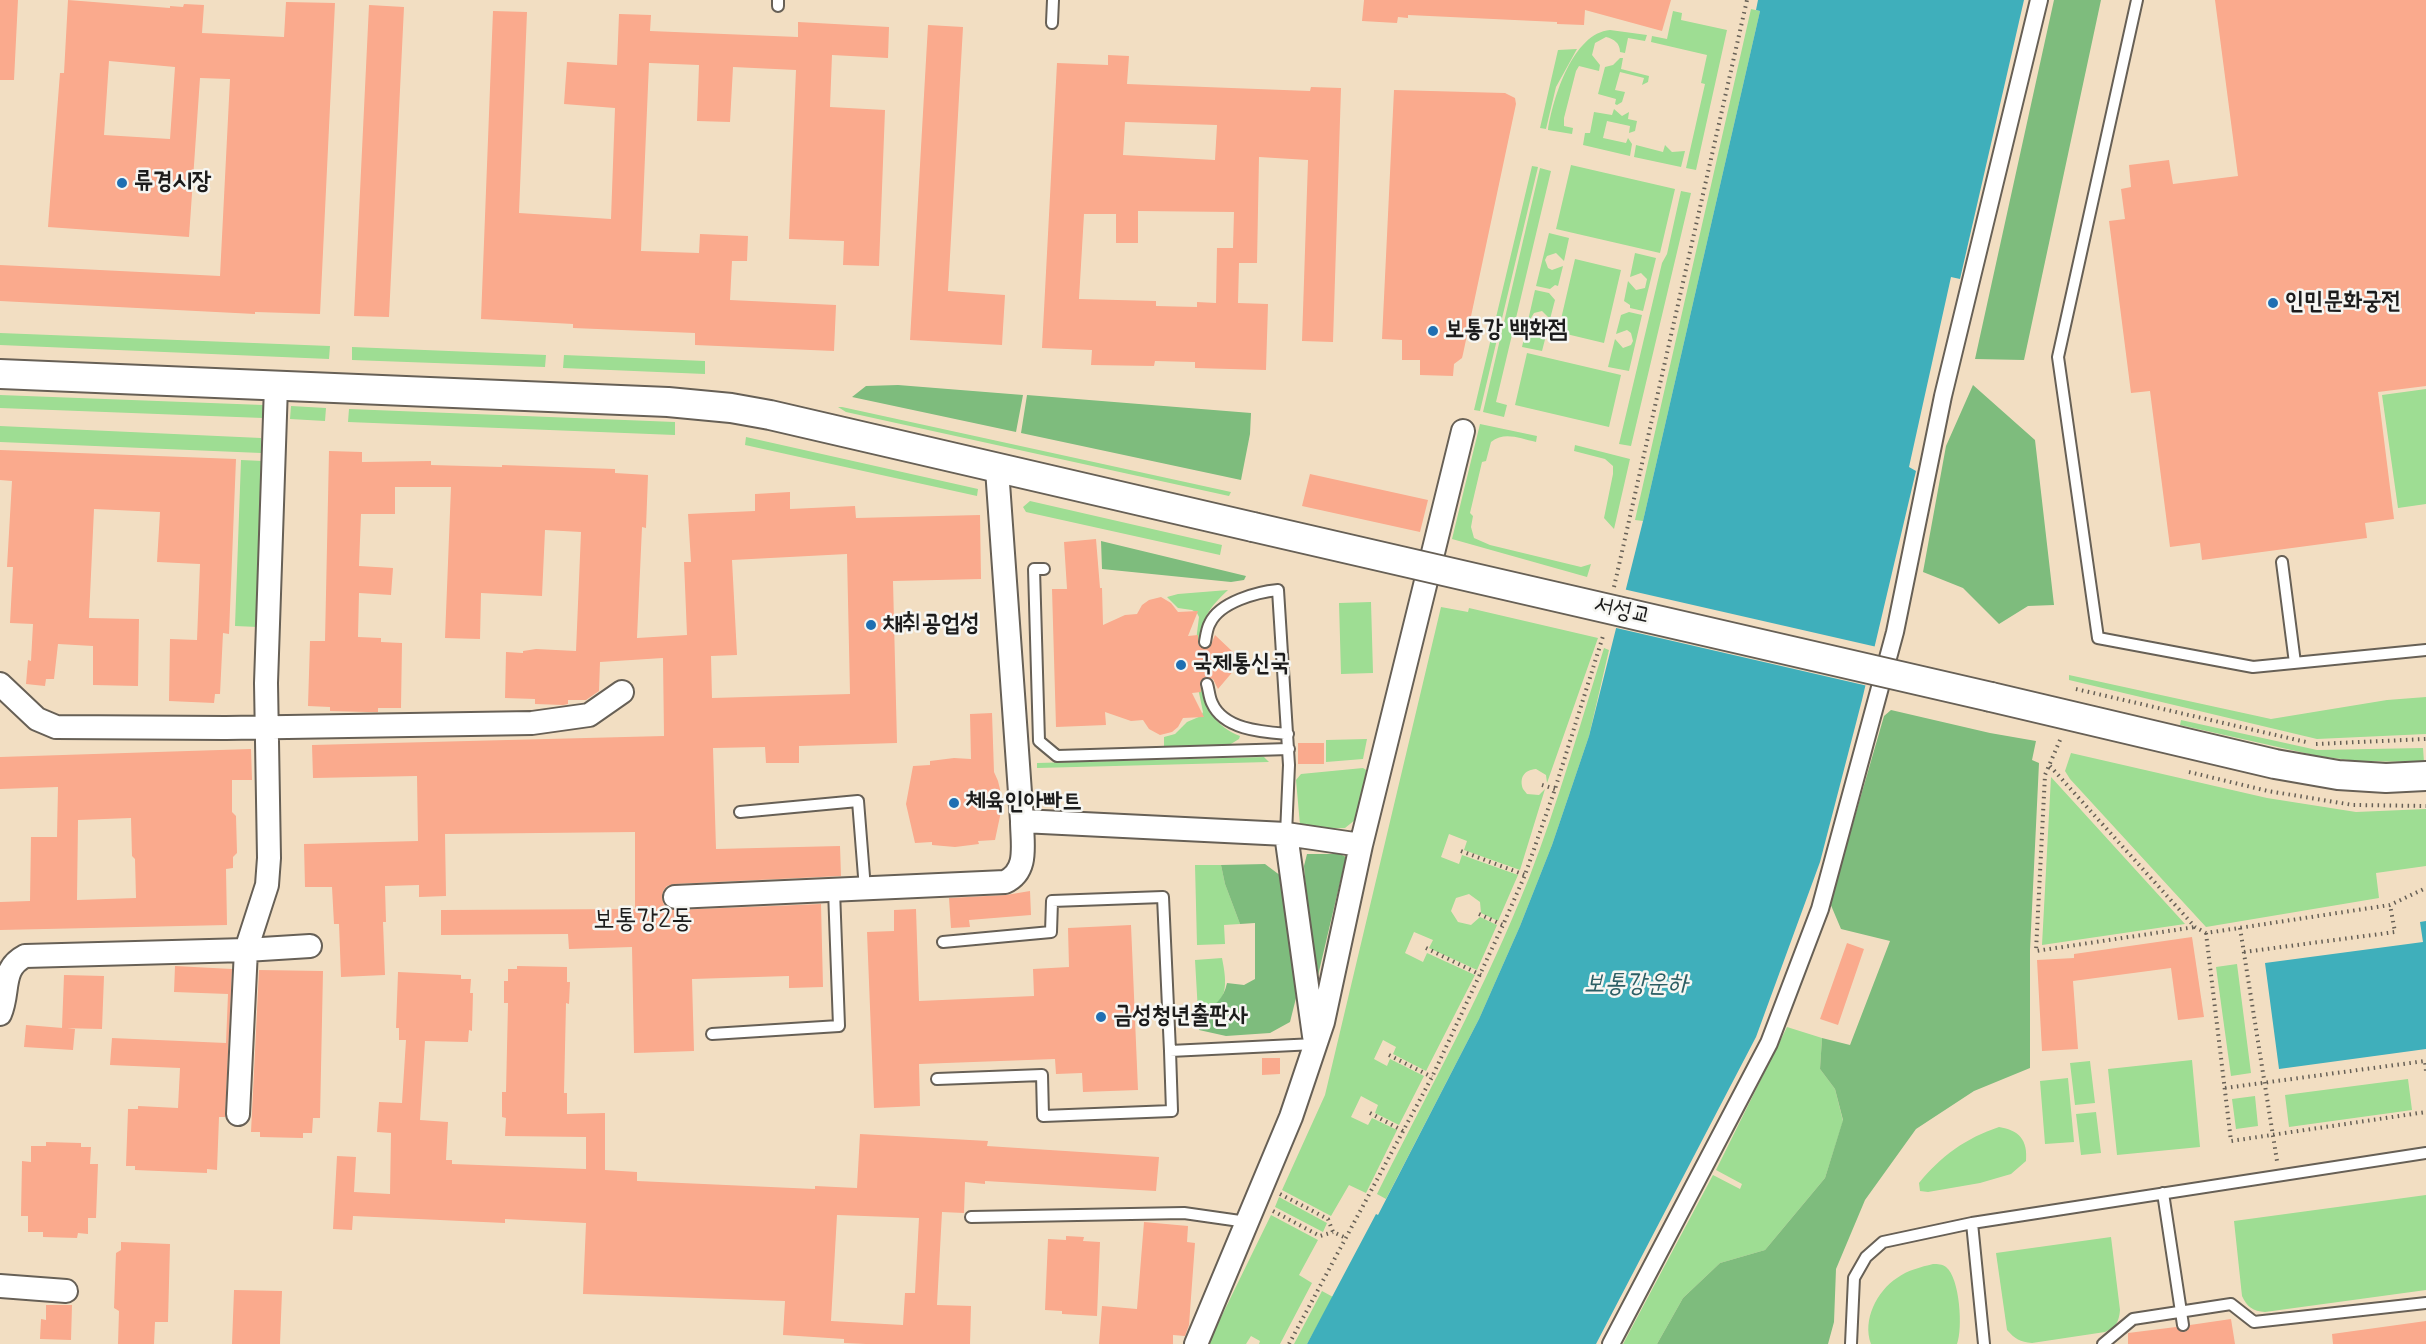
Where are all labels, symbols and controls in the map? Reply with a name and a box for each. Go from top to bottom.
place label: 류경시장 [134,169,211,197]
marker: 류경시장 [115,176,129,190]
place label: 인민문화궁전 [2285,289,2401,317]
marker: 인민문화궁전 [2266,296,2280,310]
place label: 보통강 백화점 [1445,317,1567,345]
marker: 보통강 백화점 [1426,324,1440,338]
street label: 서성교 [1591,591,1653,633]
place label: 채취공업성 [883,611,980,639]
marker: 채취공업성 [864,618,878,632]
place label: 국제통신국 [1193,651,1290,679]
marker: 국제통신국 [1174,658,1188,672]
place label: 체육인아빠트 [966,789,1082,817]
marker: 체육인아빠트 [947,796,961,810]
district label: 보통강2동 [593,905,693,937]
water label: 보통강운하 [1584,970,1688,1002]
place label: 금성청년출판사 [1113,1003,1248,1031]
marker: 금성청년출판사 [1094,1010,1108,1024]

